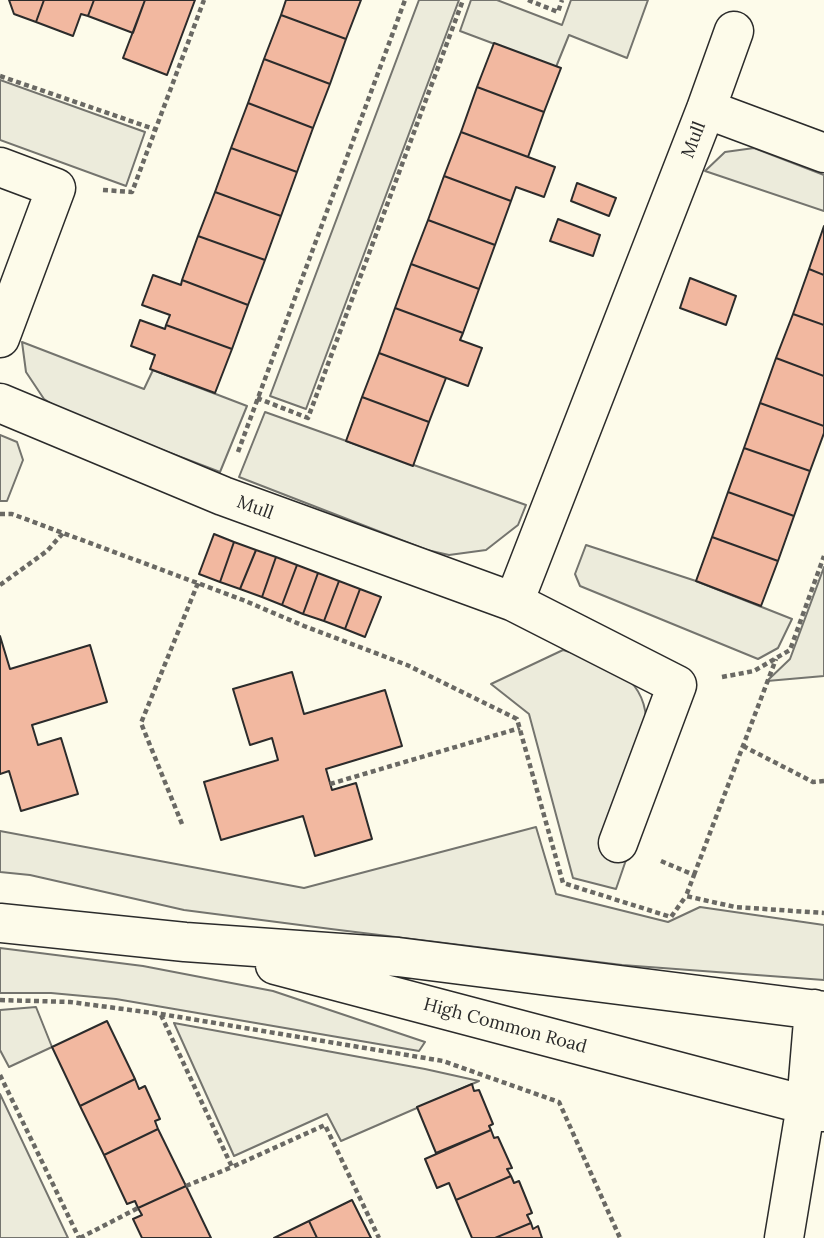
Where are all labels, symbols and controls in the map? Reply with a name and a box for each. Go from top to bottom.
street label: Mull [677,119,711,161]
street label: Mull [234,492,276,524]
street label: High Common Road [421,994,589,1058]

